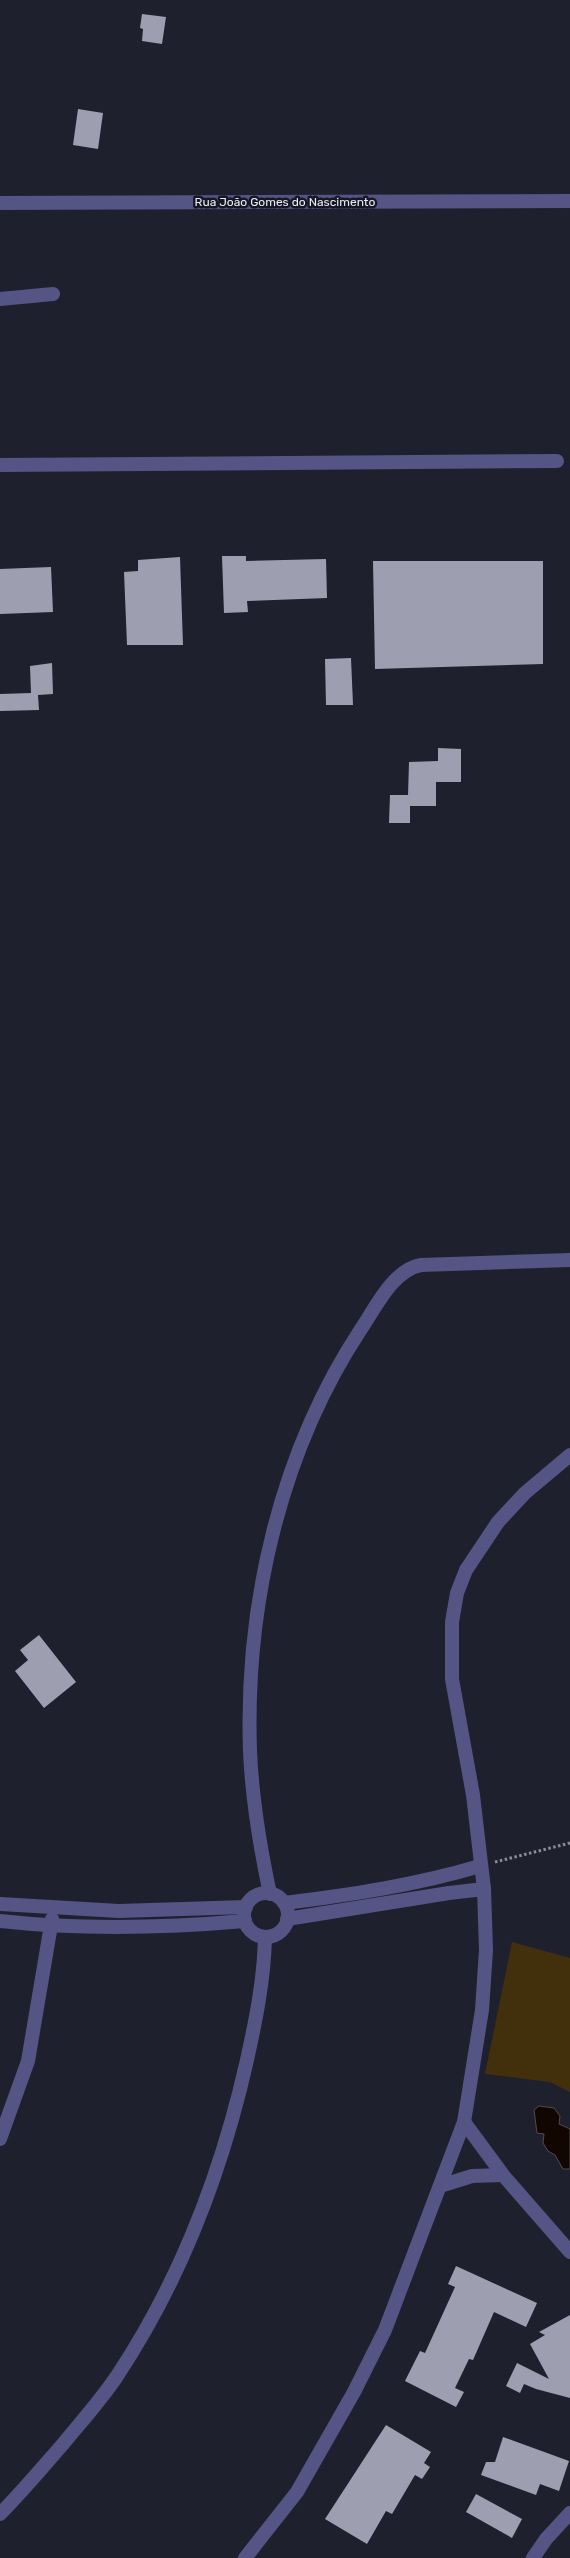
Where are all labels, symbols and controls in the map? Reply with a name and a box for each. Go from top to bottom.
street label: Rua João Gomes do Nascimento [195,195,376,209]

